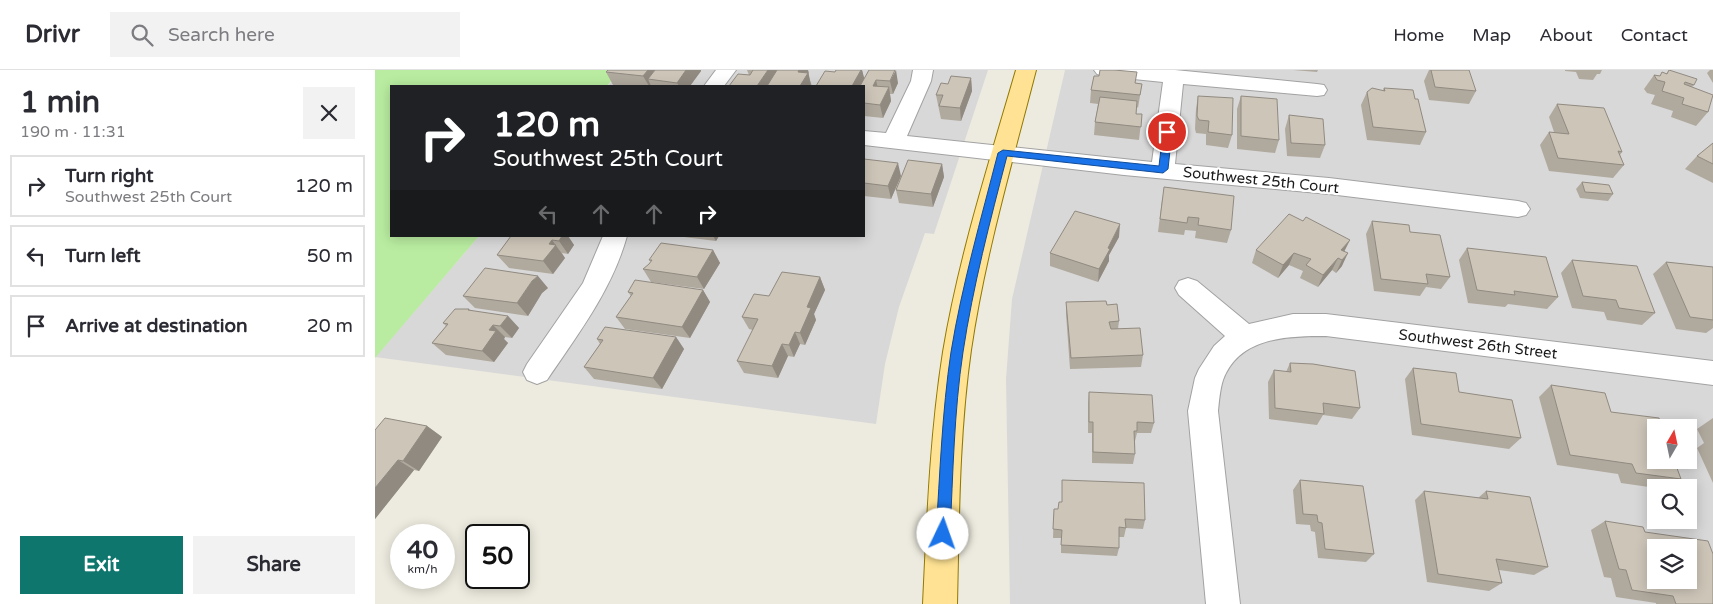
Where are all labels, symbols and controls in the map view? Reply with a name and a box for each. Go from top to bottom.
search box [110,12,460,57]
text: Drivr [25,20,80,49]
icon: search [128,21,156,49]
text: Search here [168,24,275,46]
text: Home [1393,24,1444,46]
text: Map [1472,24,1511,46]
text: About [1539,24,1593,46]
text: Contact [1621,24,1688,46]
text: 1 min [20,84,100,121]
button: close [303,87,355,139]
text: 120 m [493,104,600,146]
icon: right [410,105,475,170]
pin [1146,111,1188,153]
icon: arrive [1153,118,1181,146]
text: 190 m · 11:31 [20,122,126,142]
text: Southwest 25th Court [493,146,723,172]
street label: Southwest 25th Court [1182,163,1340,197]
text: Turn right [65,165,153,187]
icon: right [22,172,50,200]
text: 120 m [295,175,353,197]
text: Southwest 25th Court [65,187,232,207]
icon: left [534,200,562,228]
icon: ahead [587,200,615,228]
icon: ahead [640,200,668,228]
icon: right [693,200,721,228]
icon: left [22,242,50,270]
text: Turn left [65,245,141,267]
text: 50 m [307,245,353,267]
icon: arrive [22,312,50,340]
text: Arrive at destination [65,315,248,337]
text: 20 m [307,315,353,337]
street label: Southwest 26th Street [1398,325,1559,363]
north arrow [1647,419,1697,469]
map controls [1647,419,1697,589]
button: search [1647,479,1697,529]
position arrow [916,507,968,559]
speed limit sign: 50 [465,524,530,589]
text: 40 [407,535,438,565]
button: Exit [20,536,183,594]
button: Share [193,536,355,594]
button: layers [1647,539,1697,589]
text: km/h [407,562,438,576]

